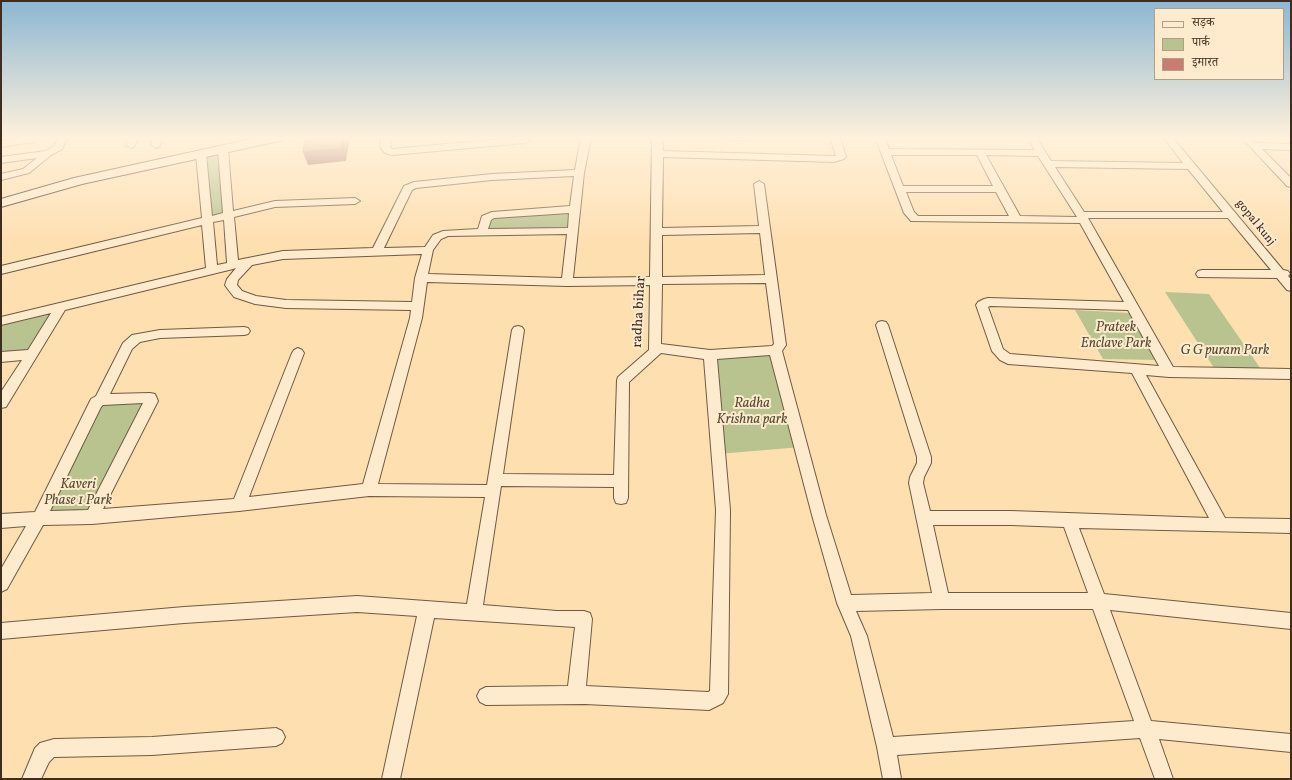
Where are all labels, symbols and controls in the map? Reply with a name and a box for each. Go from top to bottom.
legend [1154,8,1284,80]
text: सड़क [1192,15,1215,31]
text: पार्क [1192,35,1210,51]
text: इमारत [1192,55,1218,71]
street label: gopal kunj [1232,197,1278,249]
street label: radha bihar [630,276,650,348]
park label: Prateek Enclave Park [1081,320,1151,352]
park label: G G puram Park [1180,343,1270,359]
park label: Radha Krishna park [716,396,788,428]
park label: Kaveri Phase 1 Park [44,477,112,510]

